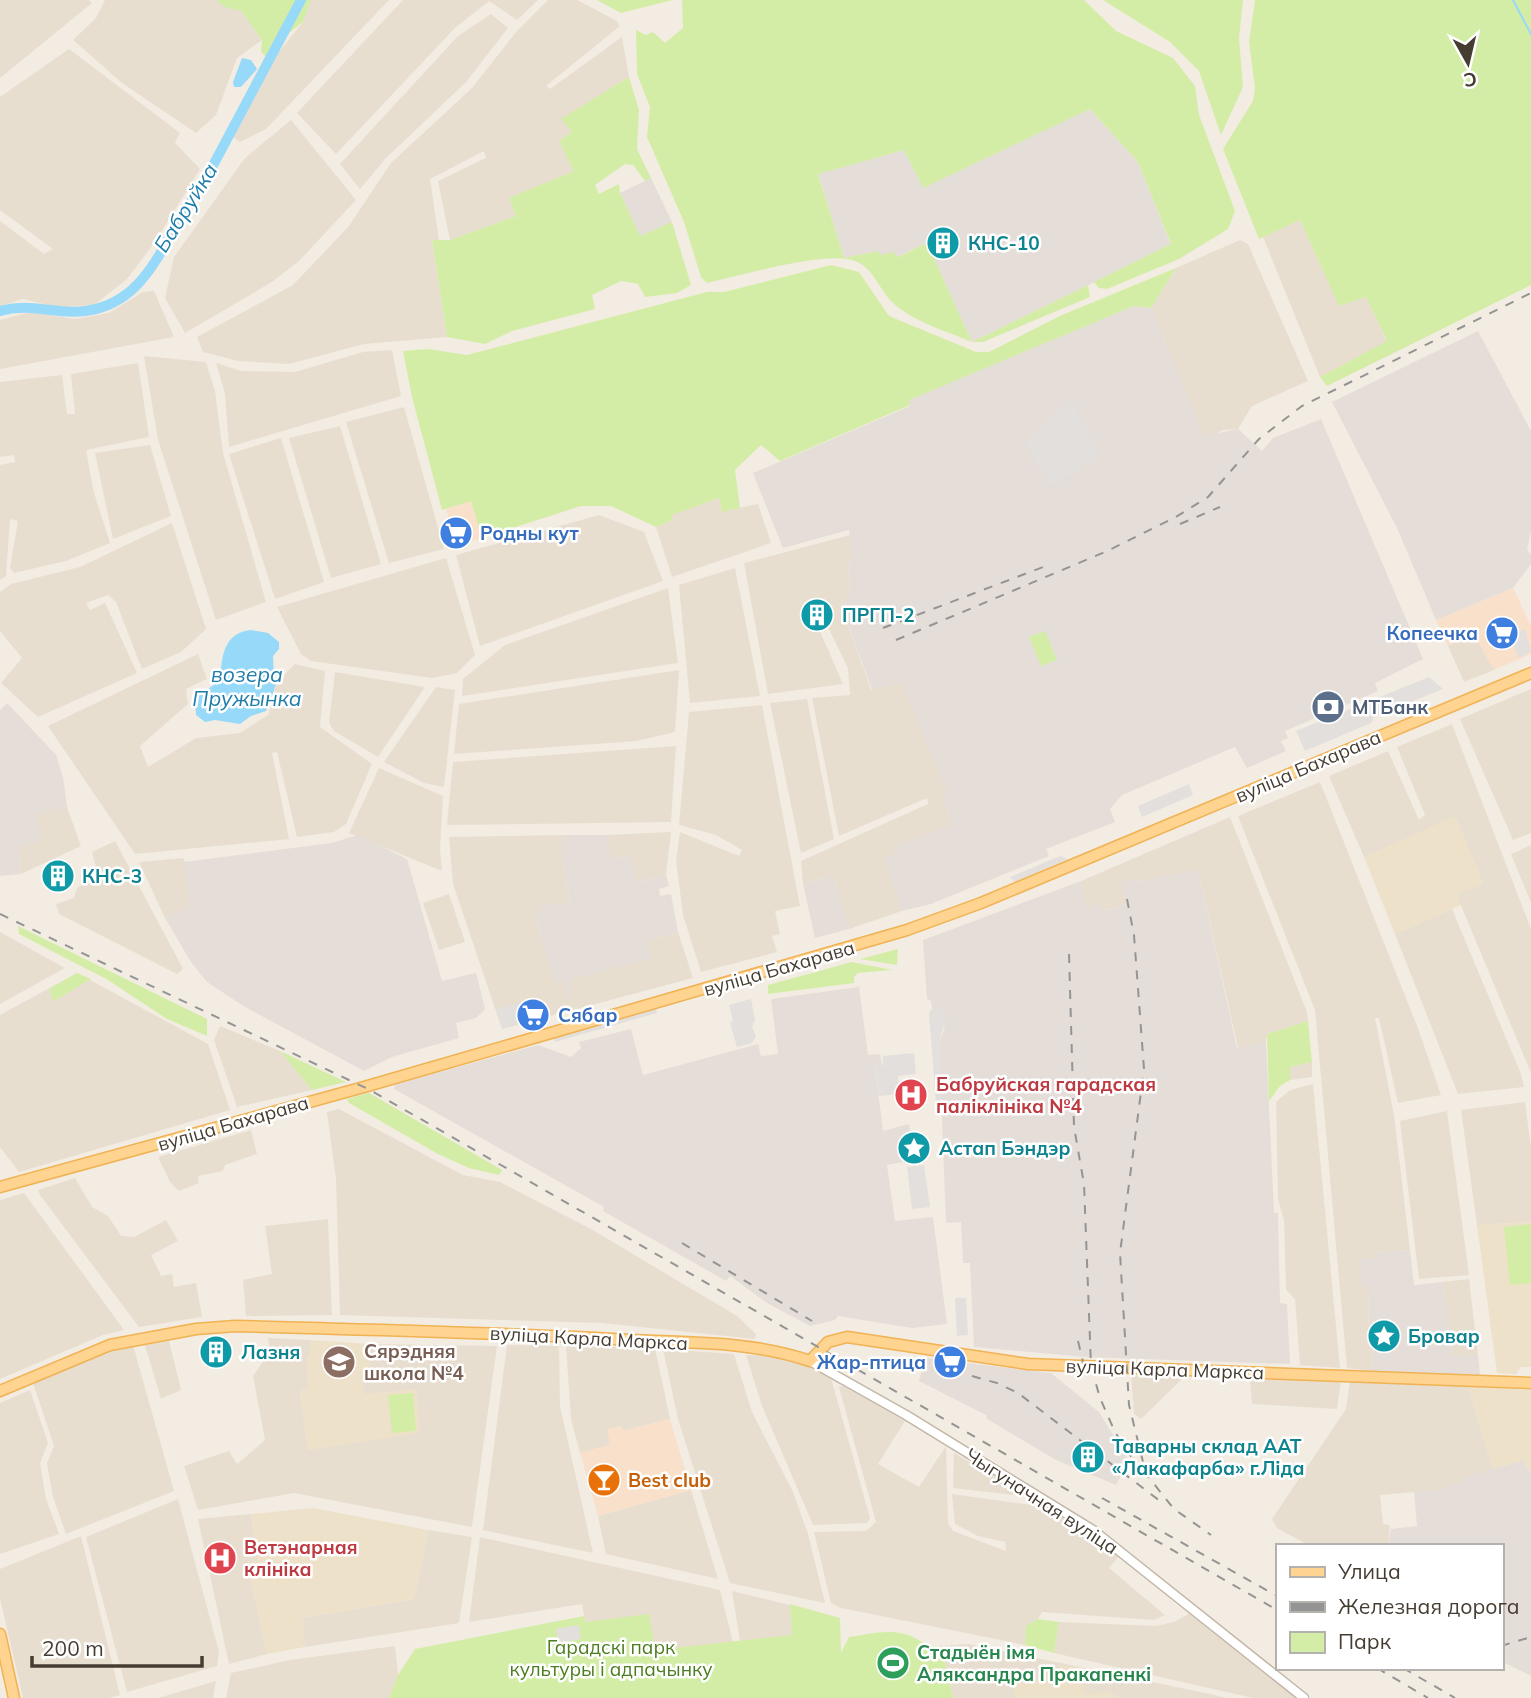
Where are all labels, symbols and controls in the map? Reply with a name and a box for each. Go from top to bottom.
north arrow [1433,28,1503,98]
text: С [1462,67,1478,93]
water label: Бабруйка [148,158,223,257]
building icon: КНС-10 [924,224,962,262]
place label: КНС-10 [968,231,1040,255]
supermarket icon: Родны кут [437,514,475,552]
place label: Родны кут [480,521,579,545]
building icon: ПРГП-2 [798,596,836,634]
place label: ПРГП-2 [842,603,915,627]
supermarket icon: Копеечка [1483,614,1521,652]
place label: Копеечка [1387,621,1478,645]
water label: возера Пружынка [192,661,302,711]
bank icon: МТБанк [1309,688,1347,726]
place label: МТБанк [1352,695,1428,719]
street label: вуліца Бахарава [1232,724,1384,808]
building icon: КНС-3 [39,857,77,895]
place label: КНС-3 [82,864,142,888]
street label: вуліца Бахарава [701,935,857,1001]
supermarket icon: Сябар [514,996,552,1034]
place label: Сябар [558,1003,617,1027]
place label: Бабруйская гарадская паліклініка №4 [936,1072,1156,1118]
hospital icon: Бабруйская гарадская паліклініка №4 [892,1076,930,1114]
street label: вуліца Бахарава [155,1090,311,1156]
place icon: Астап Бэндэр [895,1129,933,1167]
place label: Астап Бэндэр [939,1136,1071,1160]
place icon: Бровар [1365,1317,1403,1355]
street label: вуліца Карла Маркса [489,1321,689,1355]
place label: Бровар [1408,1324,1480,1348]
building icon: Лазня [197,1333,235,1371]
place label: Сярэдняя школа №4 [364,1339,464,1385]
place label: Лазня [241,1340,300,1364]
school or university icon: Сярэдняя школа №4 [320,1343,358,1381]
supermarket icon: Жар-птица [931,1343,969,1381]
place label: Жар-птица [817,1350,926,1374]
street label: вуліца Карла Маркса [1065,1354,1265,1384]
place label: Таварны склад ААТ «Лакафарба» г.Ліда [1112,1434,1305,1480]
building icon: Таварны склад ААТ «Лакафарба» г.Ліда [1069,1438,1107,1476]
street label: Чыгуначная вуліца [961,1443,1123,1559]
bar icon: Best club [585,1461,623,1499]
place label: Best club [628,1468,711,1492]
place label: Ветэнарная клініка [244,1535,358,1581]
hospital icon: Ветэнарная клініка [201,1539,239,1577]
legend [1276,1544,1503,1670]
text: Улица [1337,1558,1401,1584]
text: Железная дорога [1338,1593,1520,1619]
scale bar [32,1624,201,1668]
text: Парк [1338,1628,1392,1654]
text: 200 m [42,1635,104,1661]
park label: Гарадскі парк культуры і адпачынку [509,1635,713,1681]
place label: Стадыён імя Аляксандра Пракапенкі [917,1640,1151,1686]
sports icon: Стадыён імя Аляксандра Пракапенкі [874,1644,912,1682]

